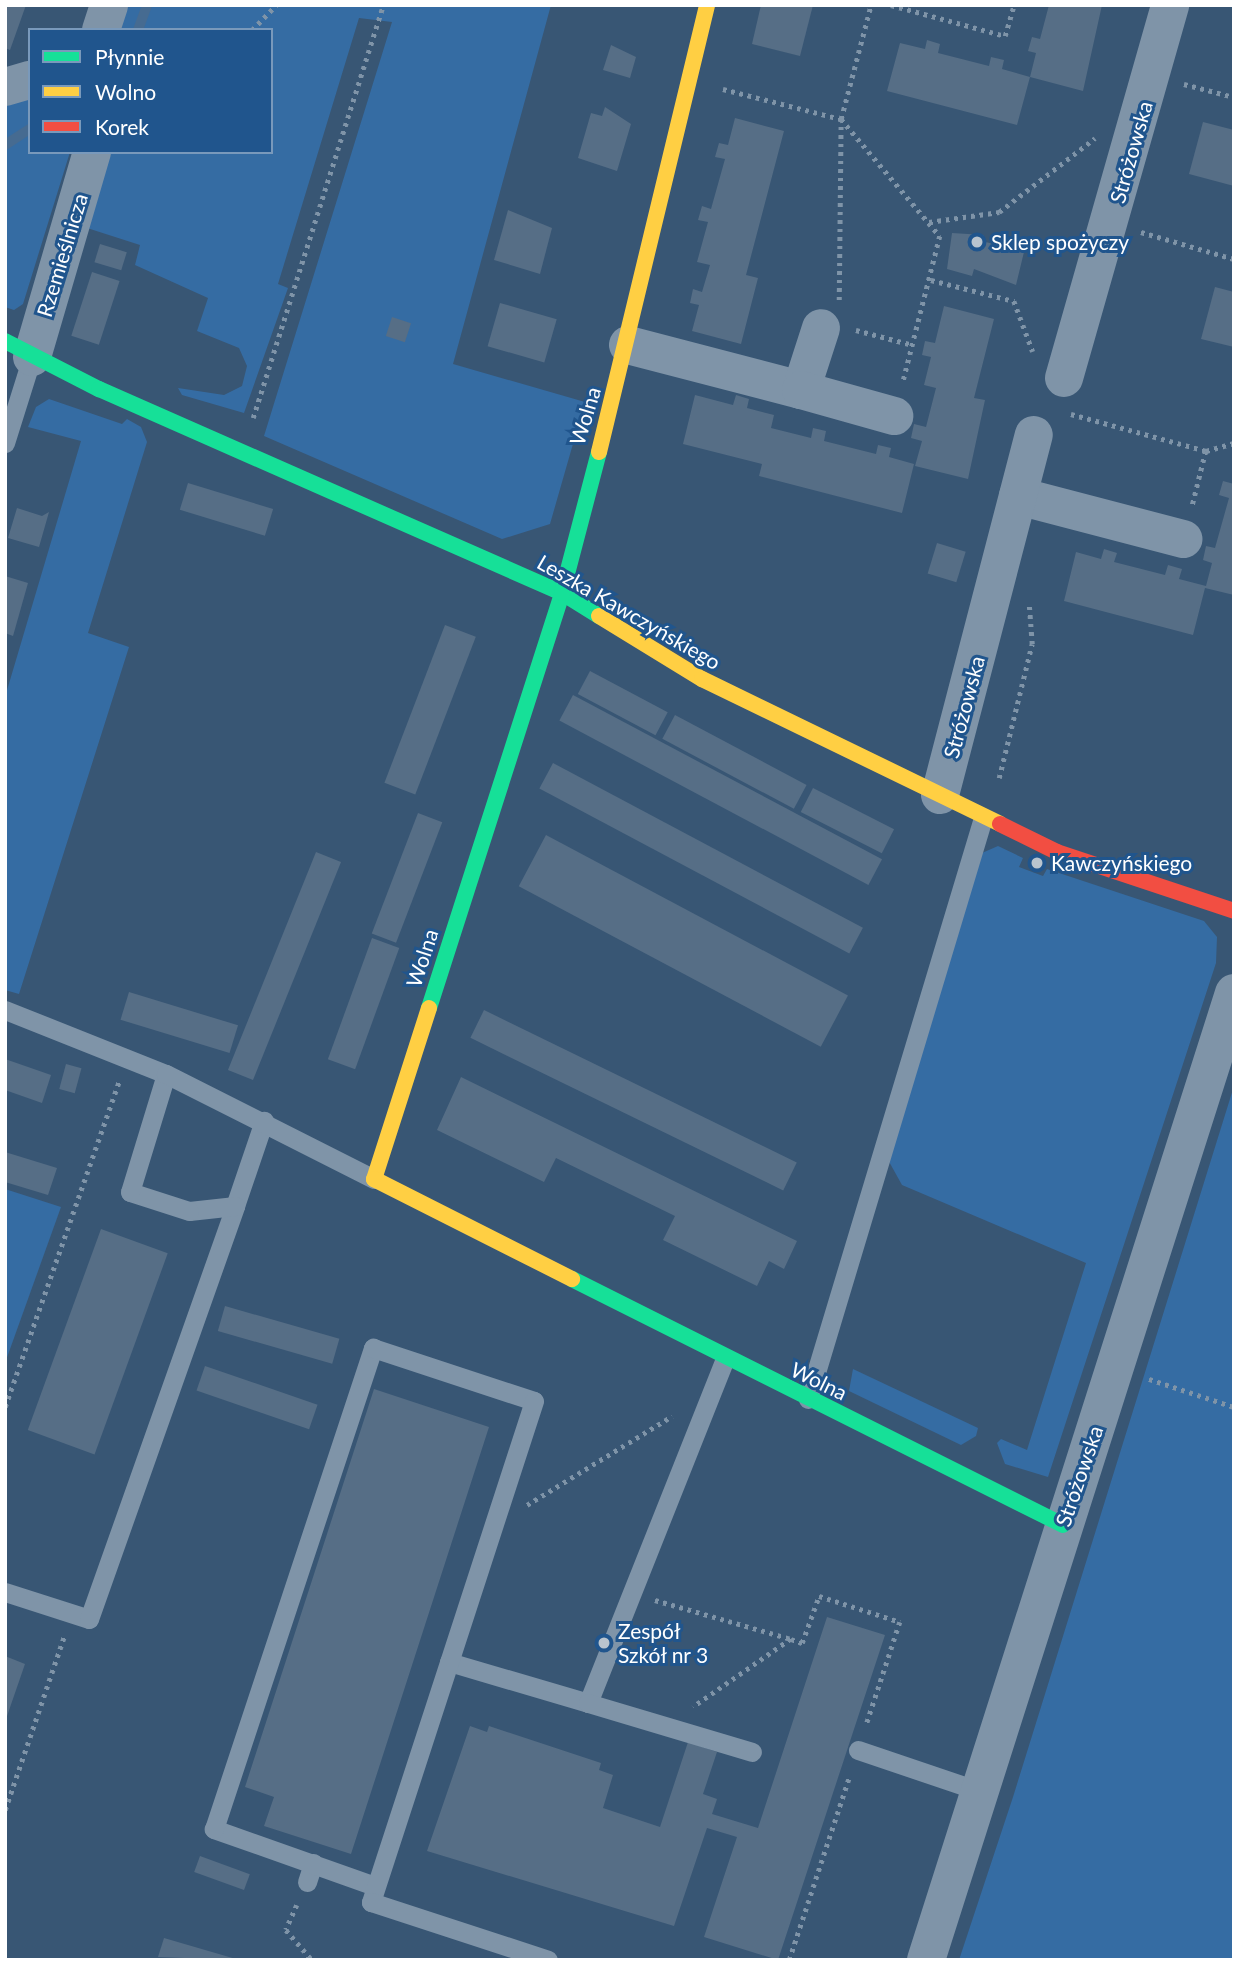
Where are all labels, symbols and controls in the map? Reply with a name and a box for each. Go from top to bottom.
legend [28,28,273,154]
text: Płynnie [95,44,164,69]
text: Wolno [95,79,156,104]
street label: Stróżowska [1104,98,1158,206]
text: Korek [95,114,149,139]
street label: Rzemieślnicza [31,190,93,320]
place label: Sklep spożyczy [991,229,1129,255]
marker: Sklep spożyczy [969,234,985,250]
street label: Wolna [564,384,606,448]
street label: Leszka Kawczyńskiego [533,549,725,675]
street label: Stróżowska [938,653,990,761]
place label: Kawczyńskiego [1051,850,1192,876]
marker: Kawczyńskiego [1029,855,1045,871]
street label: Wolna [401,926,443,990]
street label: Wolna [787,1357,851,1405]
street label: Stróżowska [1050,1422,1108,1530]
place label: Zespół Szkół nr 3 [618,1618,709,1668]
marker: Zespół Szkół nr 3 [596,1635,612,1651]

